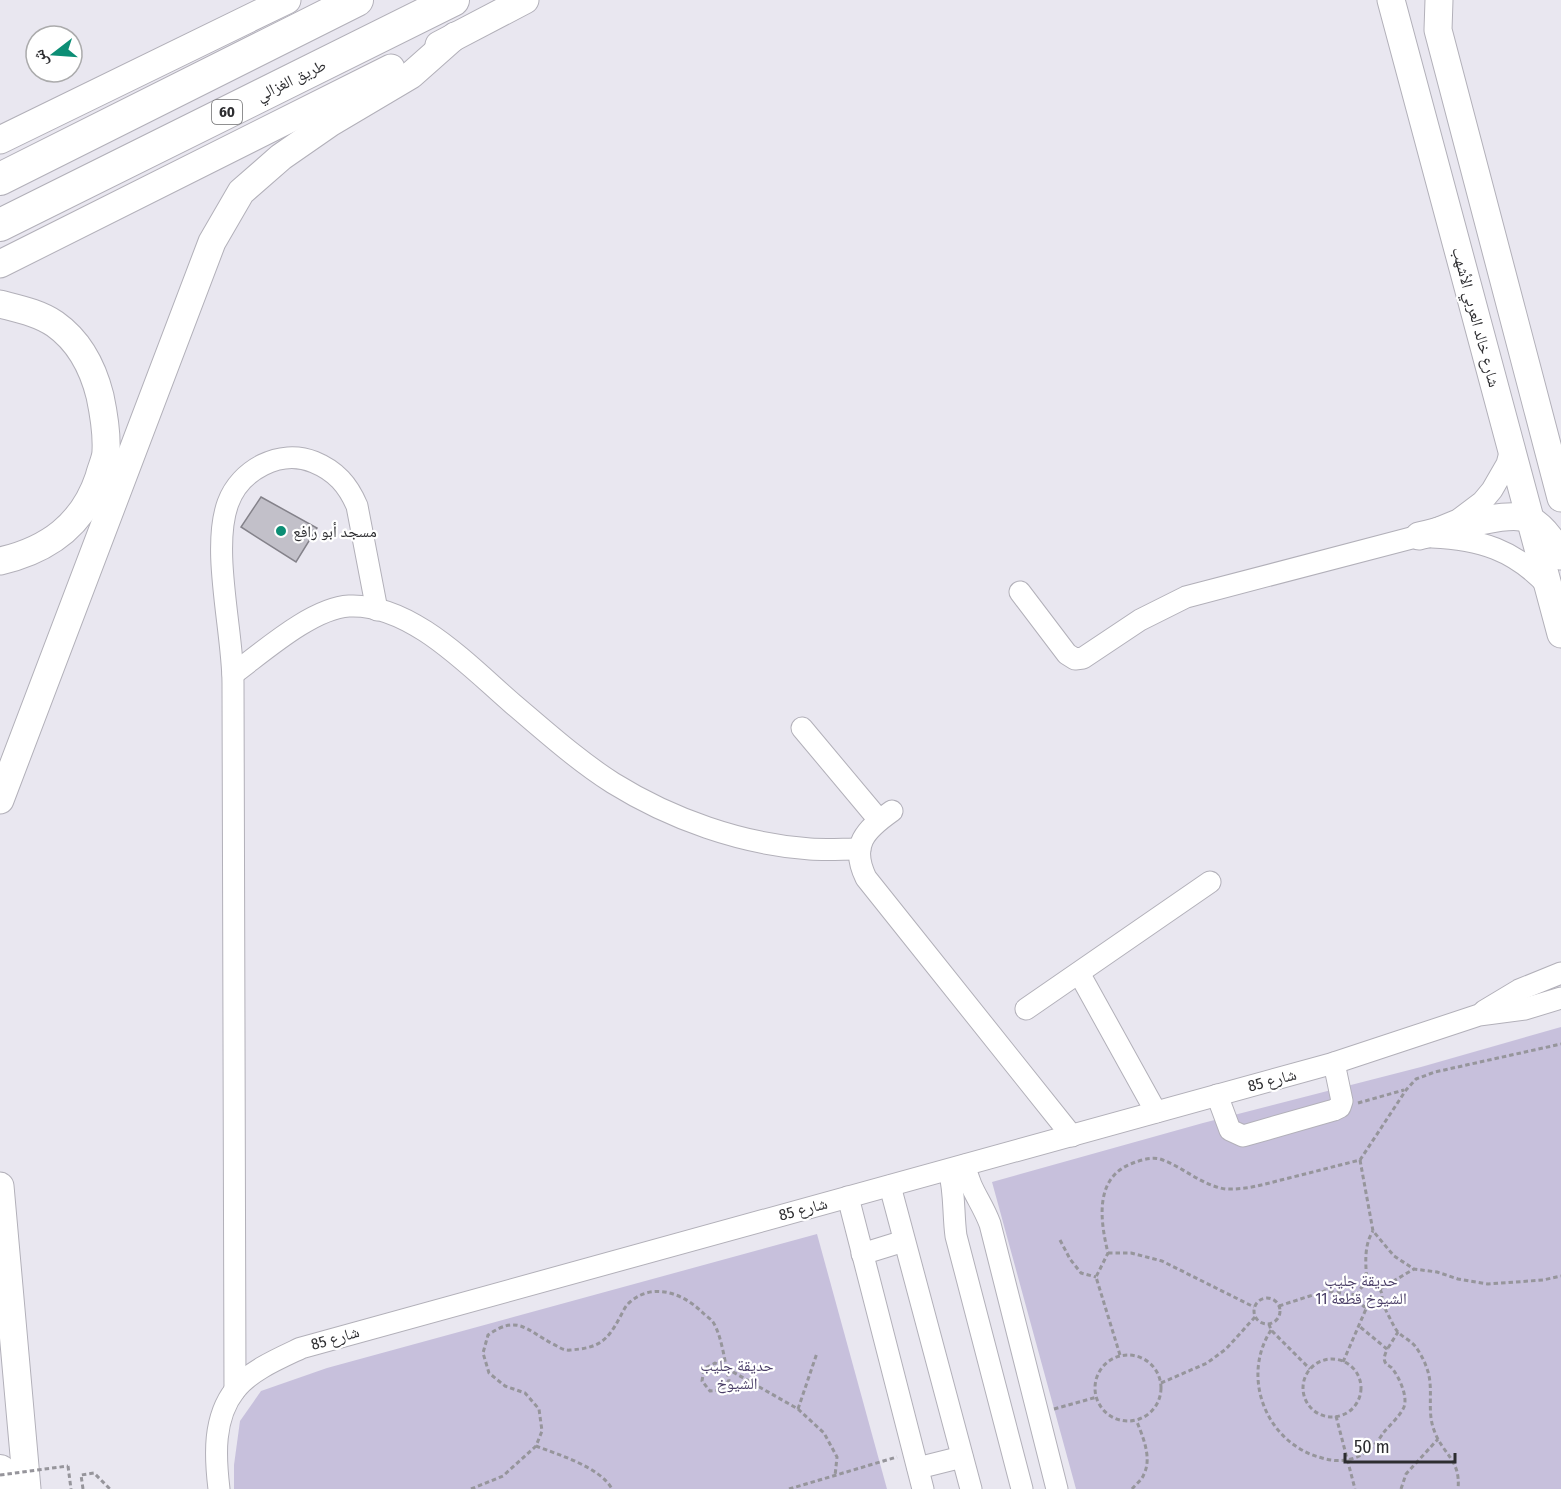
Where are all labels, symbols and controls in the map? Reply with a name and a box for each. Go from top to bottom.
north arrow [24,24,84,84]
text: ش [29,47,52,69]
street label: طريق الغزالي [253,55,330,108]
road number: 60 [212,100,242,124]
street label: شارع خالد العربي الأشهب [1445,245,1504,390]
place label: مسجد أبو رافع [293,522,377,542]
marker: مسجد أبو رافع [274,524,288,538]
street label: شارع 85 [1246,1064,1299,1097]
street label: شارع 85 [777,1193,830,1226]
park label: حديقة جليب الشيوخ قطعة 11 [1315,1271,1407,1309]
street label: شارع 85 [309,1322,362,1355]
park label: حديقة جليب الشيوخ [700,1356,774,1394]
scale bar [1345,1426,1454,1464]
text: 50 m [1354,1436,1390,1458]

